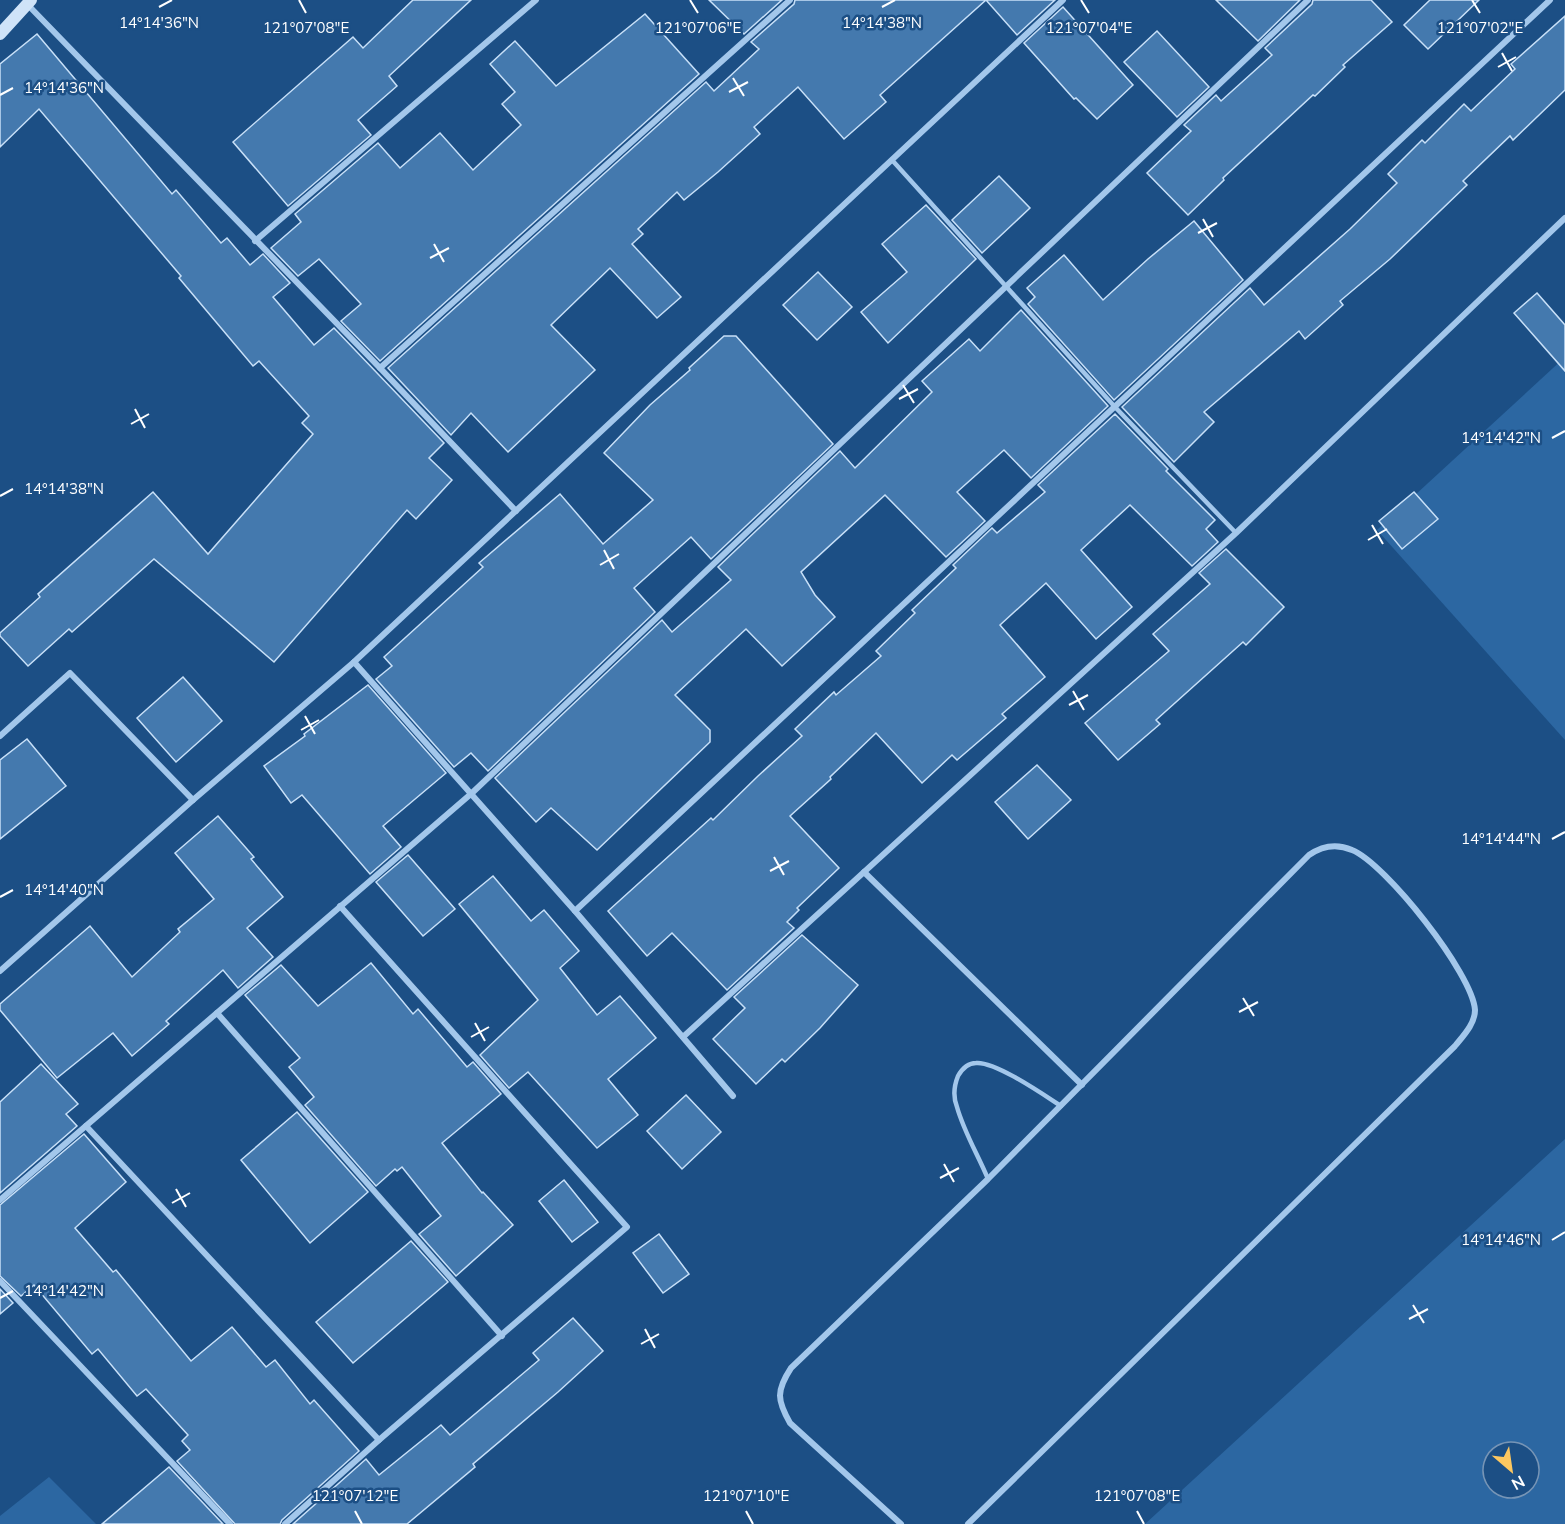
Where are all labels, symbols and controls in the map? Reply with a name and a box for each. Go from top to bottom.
text: 14°14'36"N [119,13,199,32]
text: 14°14'38"N [842,13,922,32]
text: 121°07'08"E [263,18,349,37]
text: 121°07'06"E [655,18,741,37]
text: 121°07'04"E [1046,18,1132,37]
text: 121°07'02"E [1437,18,1523,37]
text: 14°14'36"N [24,78,104,97]
text: 14°14'42"N [1461,428,1541,447]
text: 14°14'38"N [24,479,104,498]
text: 14°14'44"N [1461,829,1541,848]
text: 14°14'40"N [24,880,104,899]
text: 14°14'46"N [1461,1230,1541,1249]
text: 14°14'42"N [24,1281,104,1300]
north arrow [1481,1440,1541,1500]
text: N [1508,1471,1528,1495]
text: 121°07'12"E [312,1486,398,1505]
text: 121°07'10"E [703,1486,789,1505]
text: 121°07'08"E [1094,1486,1180,1505]

